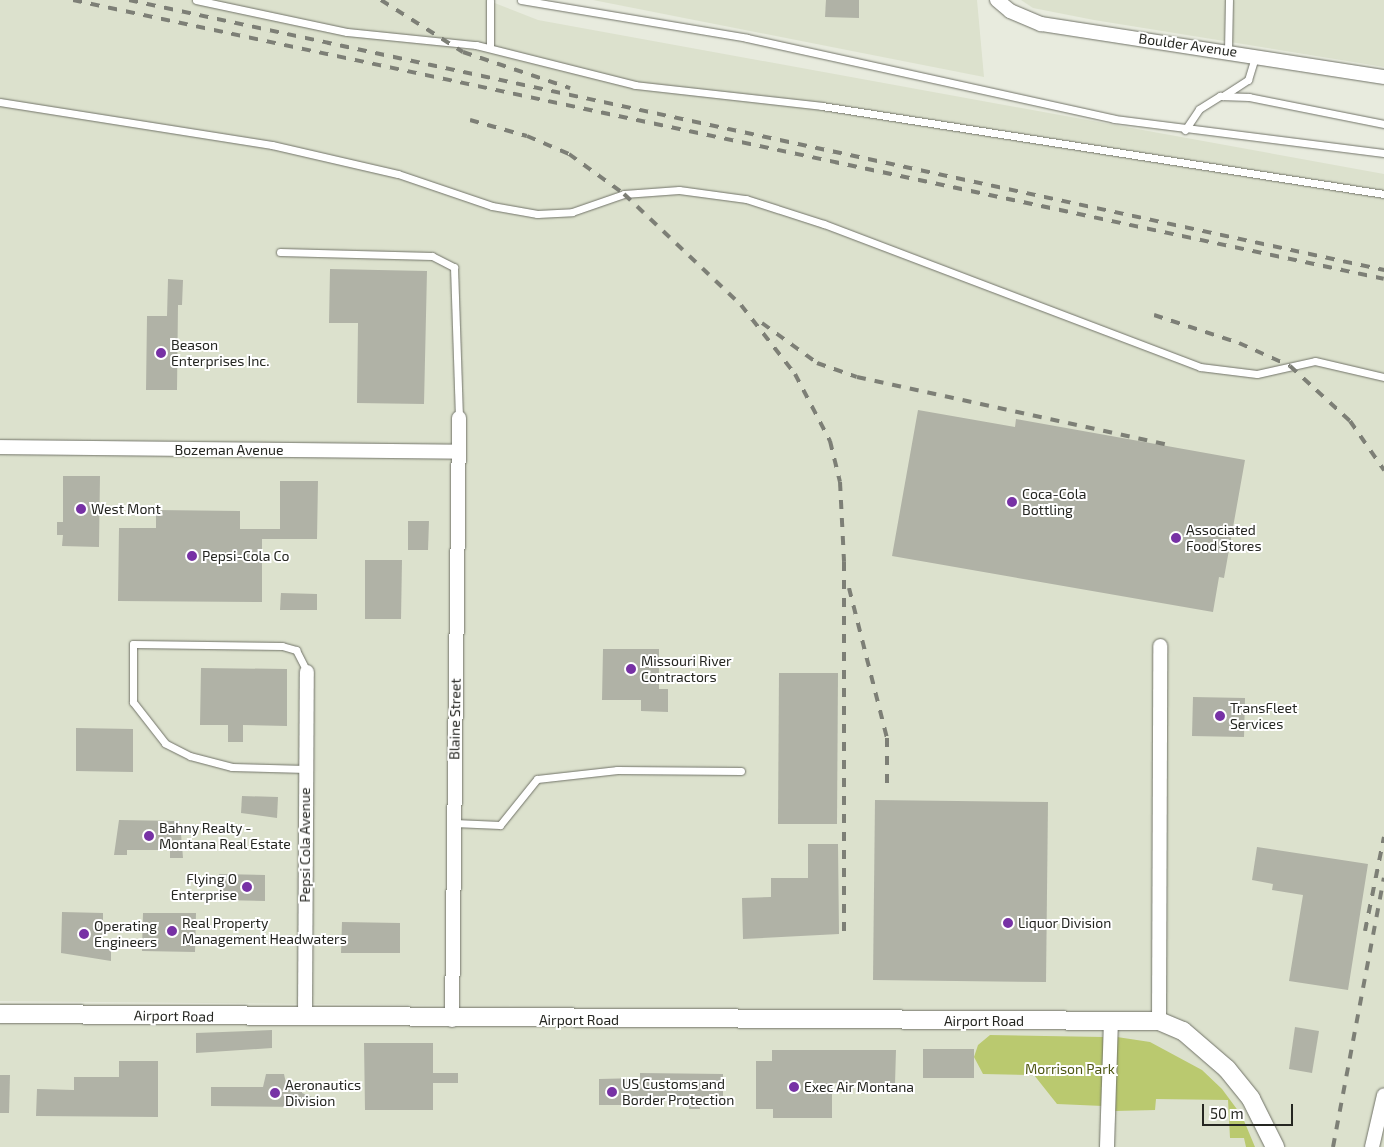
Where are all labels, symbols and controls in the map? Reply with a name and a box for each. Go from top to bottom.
street label: Boulder Avenue [1137,30,1239,60]
place label: Beason Enterprises Inc. [171,337,269,370]
marker: Beason Enterprises Inc. [155,347,167,359]
street label: Bozeman Avenue [174,442,284,458]
place label: Coca-Cola Bottling [1022,486,1087,518]
marker: Coca-Cola Bottling [1006,496,1018,508]
place label: West Mont [91,501,161,517]
marker: West Mont [75,503,87,515]
place label: Associated Food Stores [1186,522,1261,554]
marker: Associated Food Stores [1170,532,1182,544]
place label: Pepsi-Cola Co [202,548,290,564]
marker: Pepsi-Cola Co [186,550,198,562]
place label: Missouri River Contractors [641,653,732,686]
marker: Missouri River Contractors [625,663,637,675]
street label: Blaine Street [446,678,464,760]
place label: TransFleet Services [1230,700,1297,732]
marker: TransFleet Services [1214,710,1226,722]
street label: Pepsi Cola Avenue [297,787,313,903]
place label: Bahny Realty - Montana Real Estate [159,820,291,852]
marker: Bahny Realty - Montana Real Estate [143,830,155,842]
place label: Flying O Enterprise [171,871,237,904]
marker: Flying O Enterprise [241,881,253,893]
place label: Real Property Management Headwaters [182,915,347,948]
place label: Liquor Division [1018,915,1112,931]
marker: Liquor Division [1002,917,1014,929]
place label: Operating Engineers [94,918,157,950]
marker: Real Property Management Headwaters [166,925,178,937]
marker: Operating Engineers [78,928,90,940]
street label: Airport Road [134,1007,214,1025]
street label: Airport Road [539,1012,619,1028]
street label: Airport Road [944,1013,1024,1029]
park label: Morrison Park [1025,1061,1115,1077]
place label: US Customs and Border Protection [622,1076,735,1108]
place label: Aeronautics Division [285,1077,361,1110]
place label: Exec Air Montana [804,1079,915,1095]
marker: Exec Air Montana [788,1081,800,1093]
marker: US Customs and Border Protection [606,1086,618,1098]
marker: Aeronautics Division [269,1087,281,1099]
scale bar [1204,1094,1295,1126]
text: 50 m [1210,1104,1244,1122]

